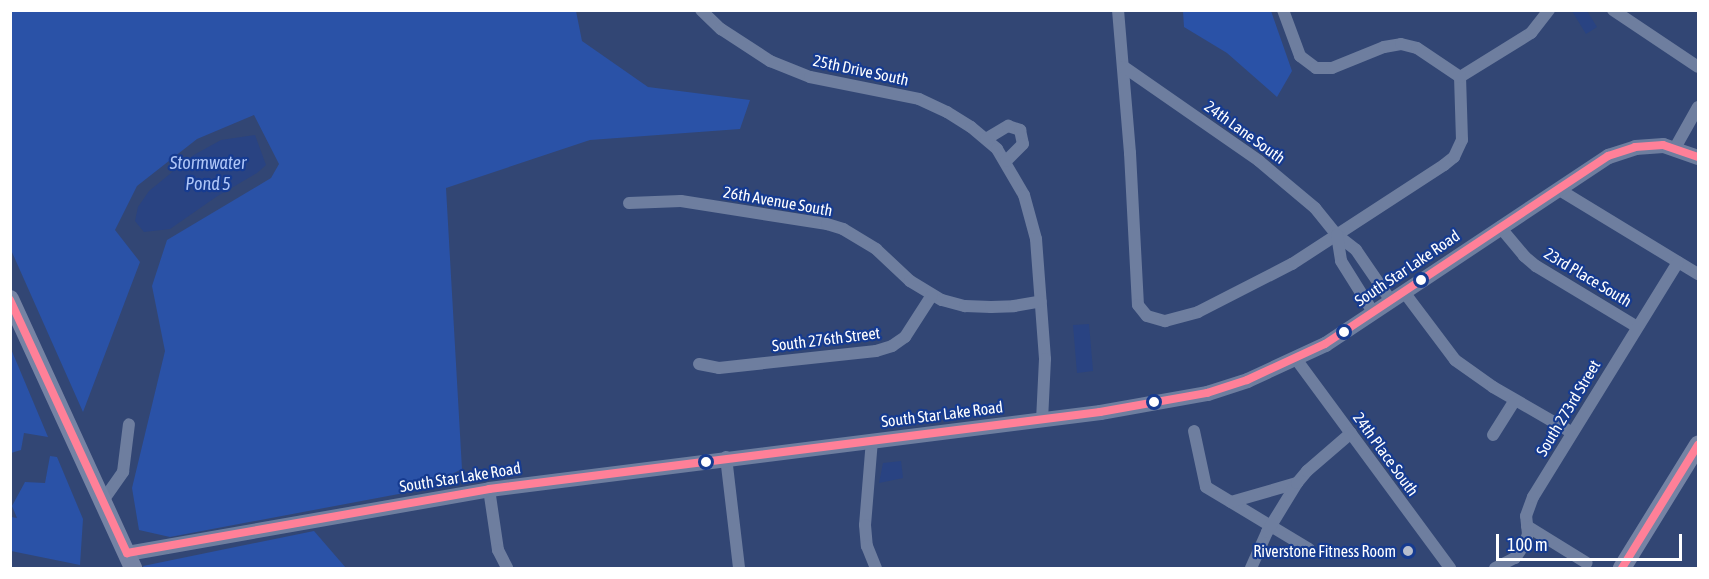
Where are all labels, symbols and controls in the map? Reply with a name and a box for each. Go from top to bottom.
street label: 25th Drive South [811,51,911,89]
street label: 24th Lane South [1201,96,1289,168]
water label: Stormwater Pond 5 [170,153,246,195]
street label: 26th Avenue South [722,182,834,220]
street label: South Star Lake Road [1351,226,1463,310]
street label: 23rd Place South [1541,243,1635,311]
unlabelled marker [1415,274,1427,286]
street label: South 276th Street [771,323,881,355]
unlabelled marker [1338,326,1350,338]
street label: South 273rd Street [1532,356,1604,460]
unlabelled marker [1148,396,1160,408]
street label: South Star Lake Road [880,397,1004,431]
street label: 24th Place South [1349,408,1423,500]
unlabelled marker [700,456,712,468]
street label: South Star Lake Road [398,458,522,496]
scale bar [1499,522,1685,560]
text: 100 m [1507,534,1548,555]
place label: Riverstone Fitness Room [1253,541,1396,561]
marker: Riverstone Fitness Room [1401,544,1415,558]

